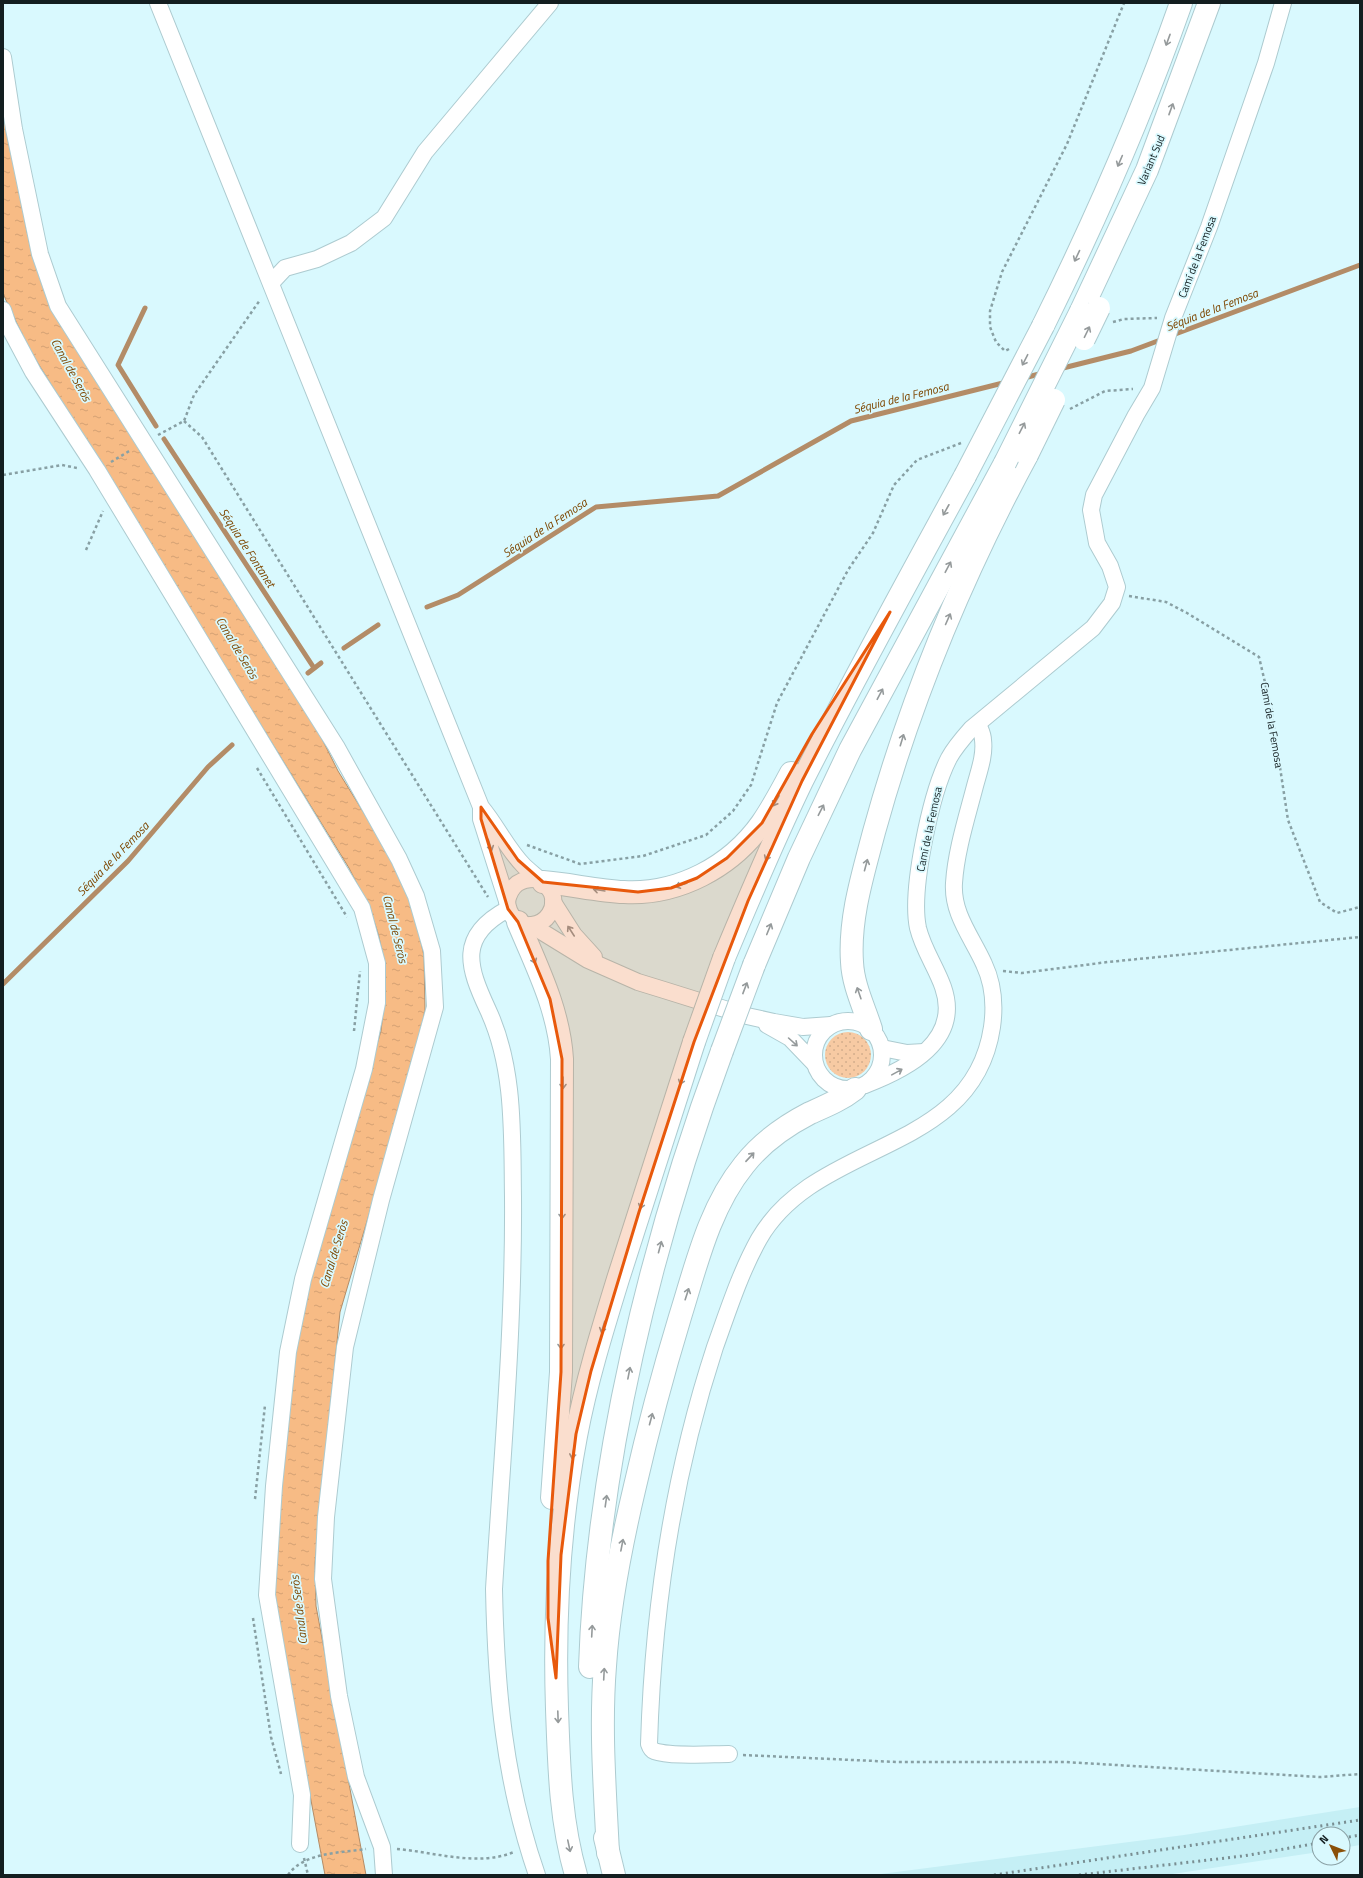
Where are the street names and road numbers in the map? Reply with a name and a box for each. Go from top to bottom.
street label: Variant Sud [1133,132,1169,188]
street label: Camí de la Femosa [1174,213,1220,300]
street label: Camí de la Femosa [1257,681,1287,769]
street label: Camí de la Femosa [912,785,946,873]

